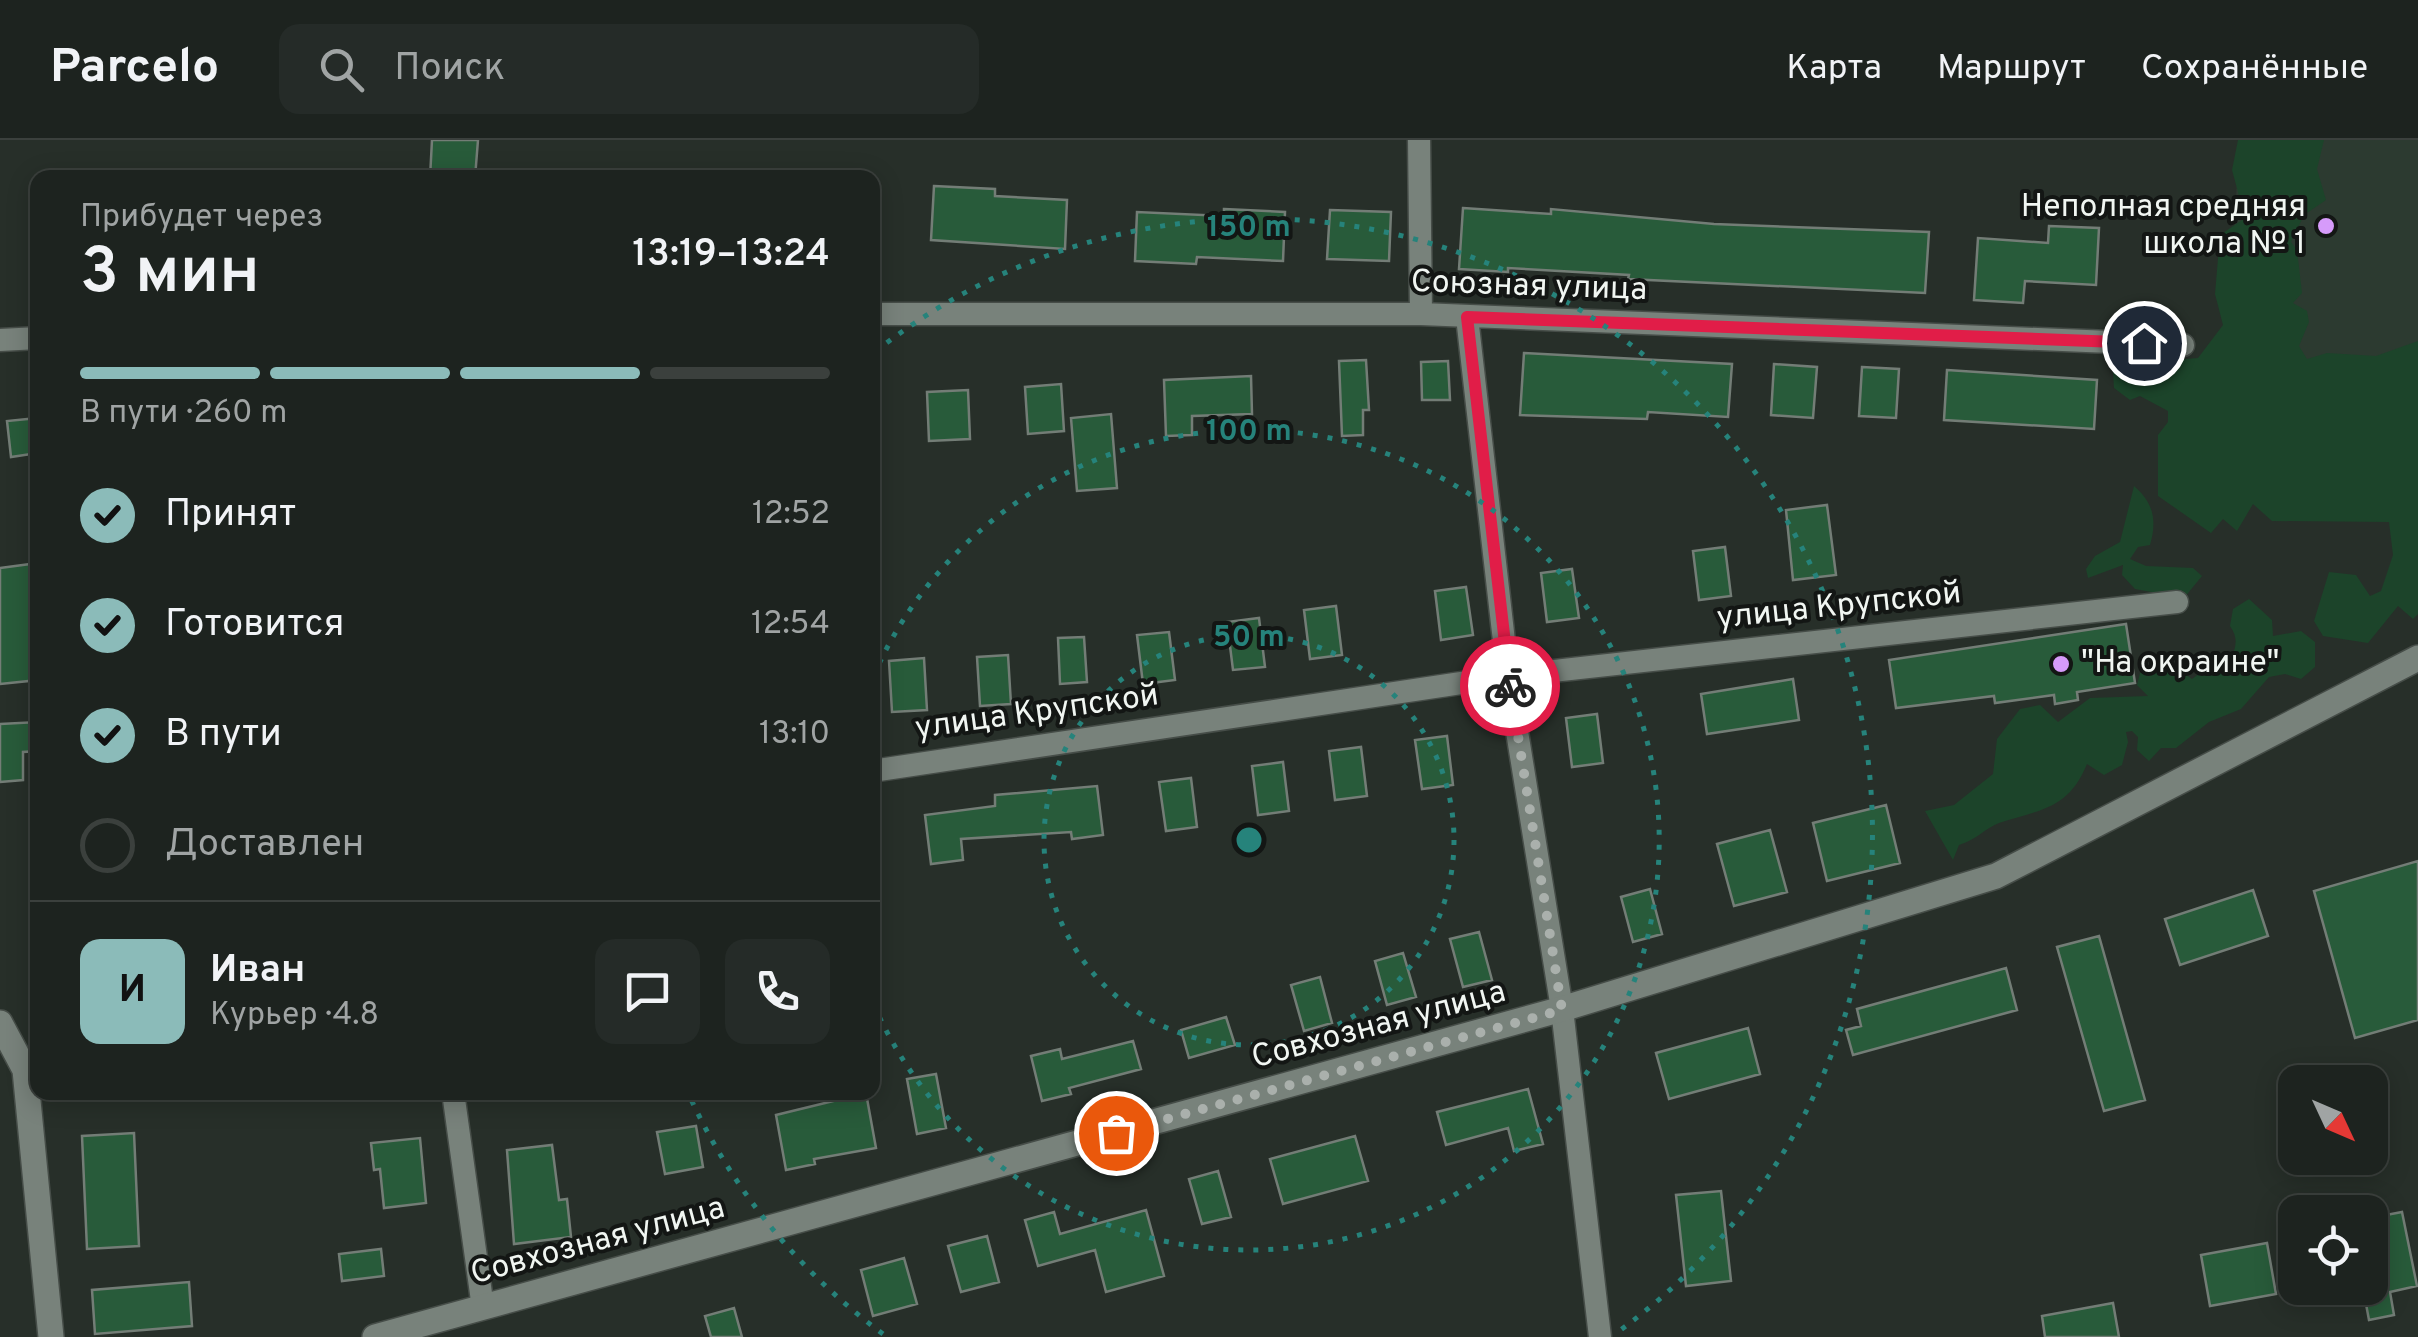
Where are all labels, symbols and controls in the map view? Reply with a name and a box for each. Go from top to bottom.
search box [279,24,979,114]
text: Parcelo [50,39,219,99]
icon: search [314,42,369,97]
text: Поиск [394,45,505,94]
text: Карта [1786,47,1882,91]
text: Маршрут [1937,47,2086,91]
text: Сохранённые [2141,47,2368,91]
place label: Неполная средняя школа № 1 [2021,188,2306,265]
text: Прибудет через [80,198,323,238]
text: 150 m [1207,210,1291,247]
marker: Неполная средняя школа № 1 [2315,215,2337,237]
text: 13:19–13:24 [632,231,830,280]
text: 3 мин [80,234,260,316]
street label: Союзная улица [1410,263,1648,311]
pin [2102,301,2187,386]
icon: home [2117,316,2172,371]
text: В пути · 260 m [80,394,287,434]
text: 100 m [1206,414,1292,451]
icon: check [80,488,135,543]
text: Принят [165,491,296,540]
text: 12:52 [752,495,830,535]
street label: улица Крупской [1715,574,1963,640]
icon: check [80,598,135,653]
text: Готовится [165,601,344,650]
text: 12:54 [751,605,830,645]
text: 50 m [1213,620,1285,657]
courier [1460,636,1560,736]
place label: "На окраине" [2081,644,2280,684]
marker: "На окраине" [2050,653,2072,675]
icon: bike [1483,659,1538,714]
street label: улица Крупской [913,676,1161,750]
icon: check [80,708,135,763]
text: В пути [165,711,282,760]
text: 13:10 [759,715,830,755]
text: Доставлен [165,821,364,870]
centre of rings [1231,822,1267,858]
button: chat [595,939,700,1044]
button: phone [725,939,830,1044]
text: Иван [210,947,305,996]
text: И [119,967,146,1016]
street label: Совхозная улица [1248,973,1510,1079]
text: Курьер · 4.8 [210,996,379,1036]
north arrow [2278,1065,2388,1175]
map controls [2278,1065,2388,1305]
pin [1074,1091,1159,1176]
icon: bag [1089,1106,1144,1161]
street label: Совхозная улица [467,1189,729,1295]
button: locate [2278,1195,2388,1305]

